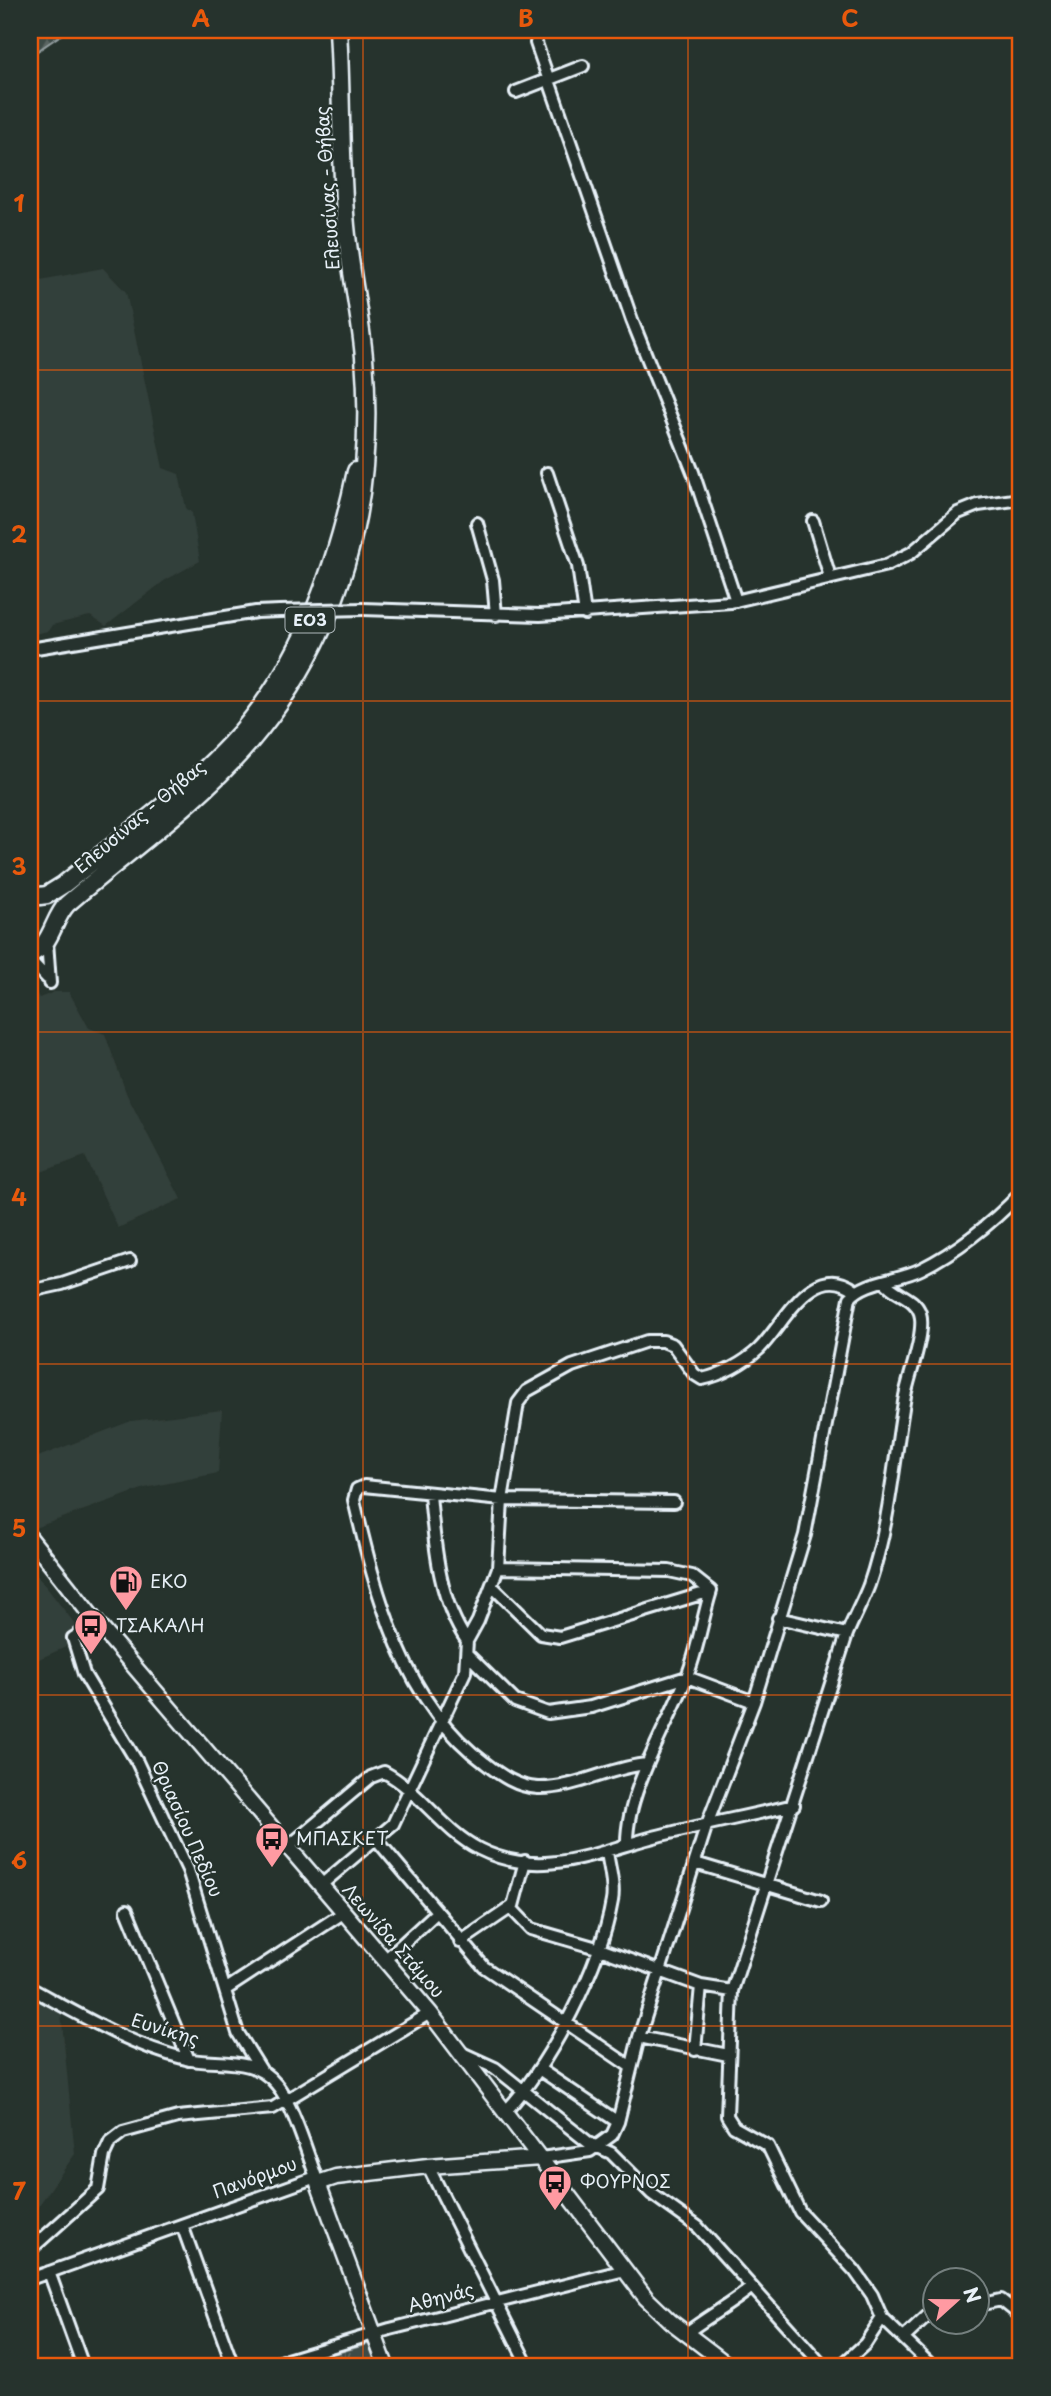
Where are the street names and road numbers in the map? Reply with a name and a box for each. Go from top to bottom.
street label: Ελευσίνας - Θήβας [307,105,346,271]
road number: ΕΟ3 [286,608,334,632]
street label: Ελευσίνας - Θήβας [67,753,211,879]
street label: Θριασίου Πεδίου [146,1756,231,1901]
street label: Λεωνίδα Στάμου [337,1877,452,2003]
street label: Ευνίκης [128,2005,203,2052]
street label: Πανόρμου [209,2149,300,2204]
street label: Αθηνάς [405,2275,477,2318]

